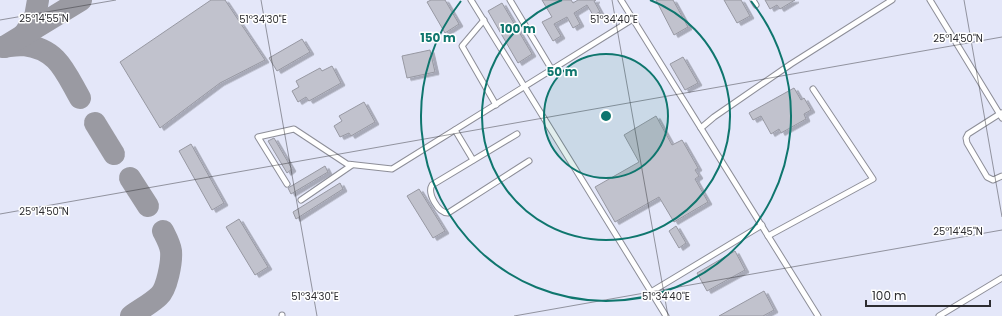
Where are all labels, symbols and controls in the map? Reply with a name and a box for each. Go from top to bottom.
text: 25°14'55"N [19,11,69,26]
text: 51°34'30"E [239,12,287,27]
text: 51°34'40"E [590,12,638,27]
text: 100 m [500,20,536,37]
text: 150 m [420,29,456,46]
text: 25°14'50"N [933,31,983,46]
text: 50 m [547,63,578,80]
centre of rings [599,109,613,123]
text: 25°14'50"N [19,204,69,219]
text: 25°14'45"N [933,224,983,239]
scale bar [866,282,990,308]
text: 100 m [872,287,906,304]
text: 51°34'30"E [291,289,339,304]
text: 51°34'40"E [642,289,690,304]

